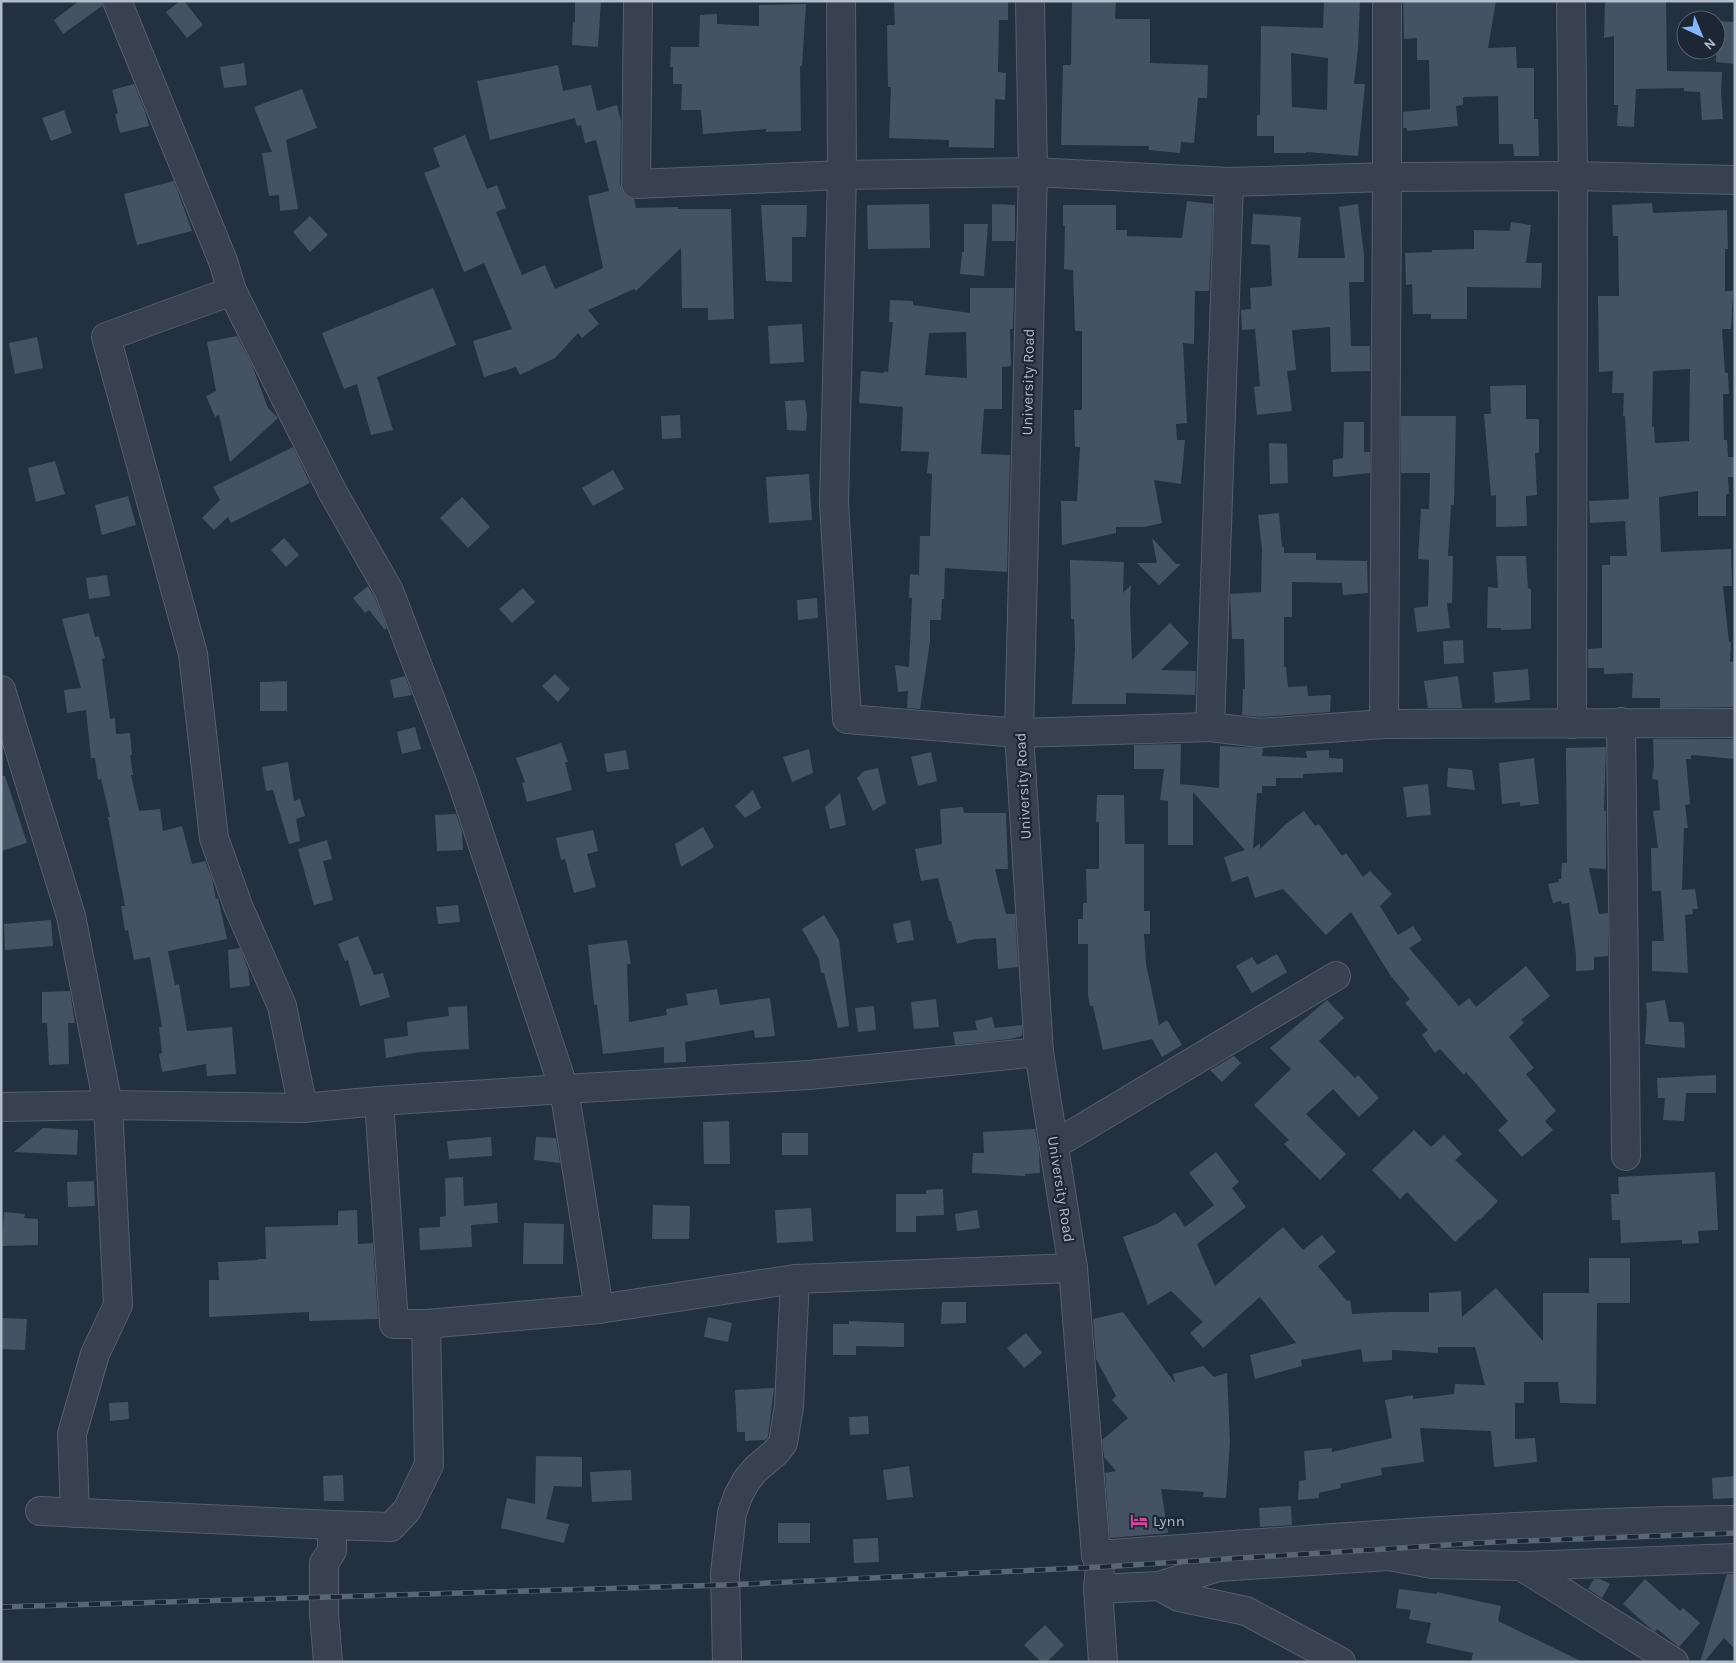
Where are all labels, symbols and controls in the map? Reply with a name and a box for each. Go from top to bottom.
north arrow [1676,10,1726,60]
text: N [1700,34,1719,54]
street label: University Road [1018,328,1038,436]
street label: University Road [1011,732,1035,840]
street label: University Road [1044,1135,1078,1243]
hotel icon: Lynn [1129,1511,1149,1531]
place label: Lynn [1153,1512,1185,1530]

